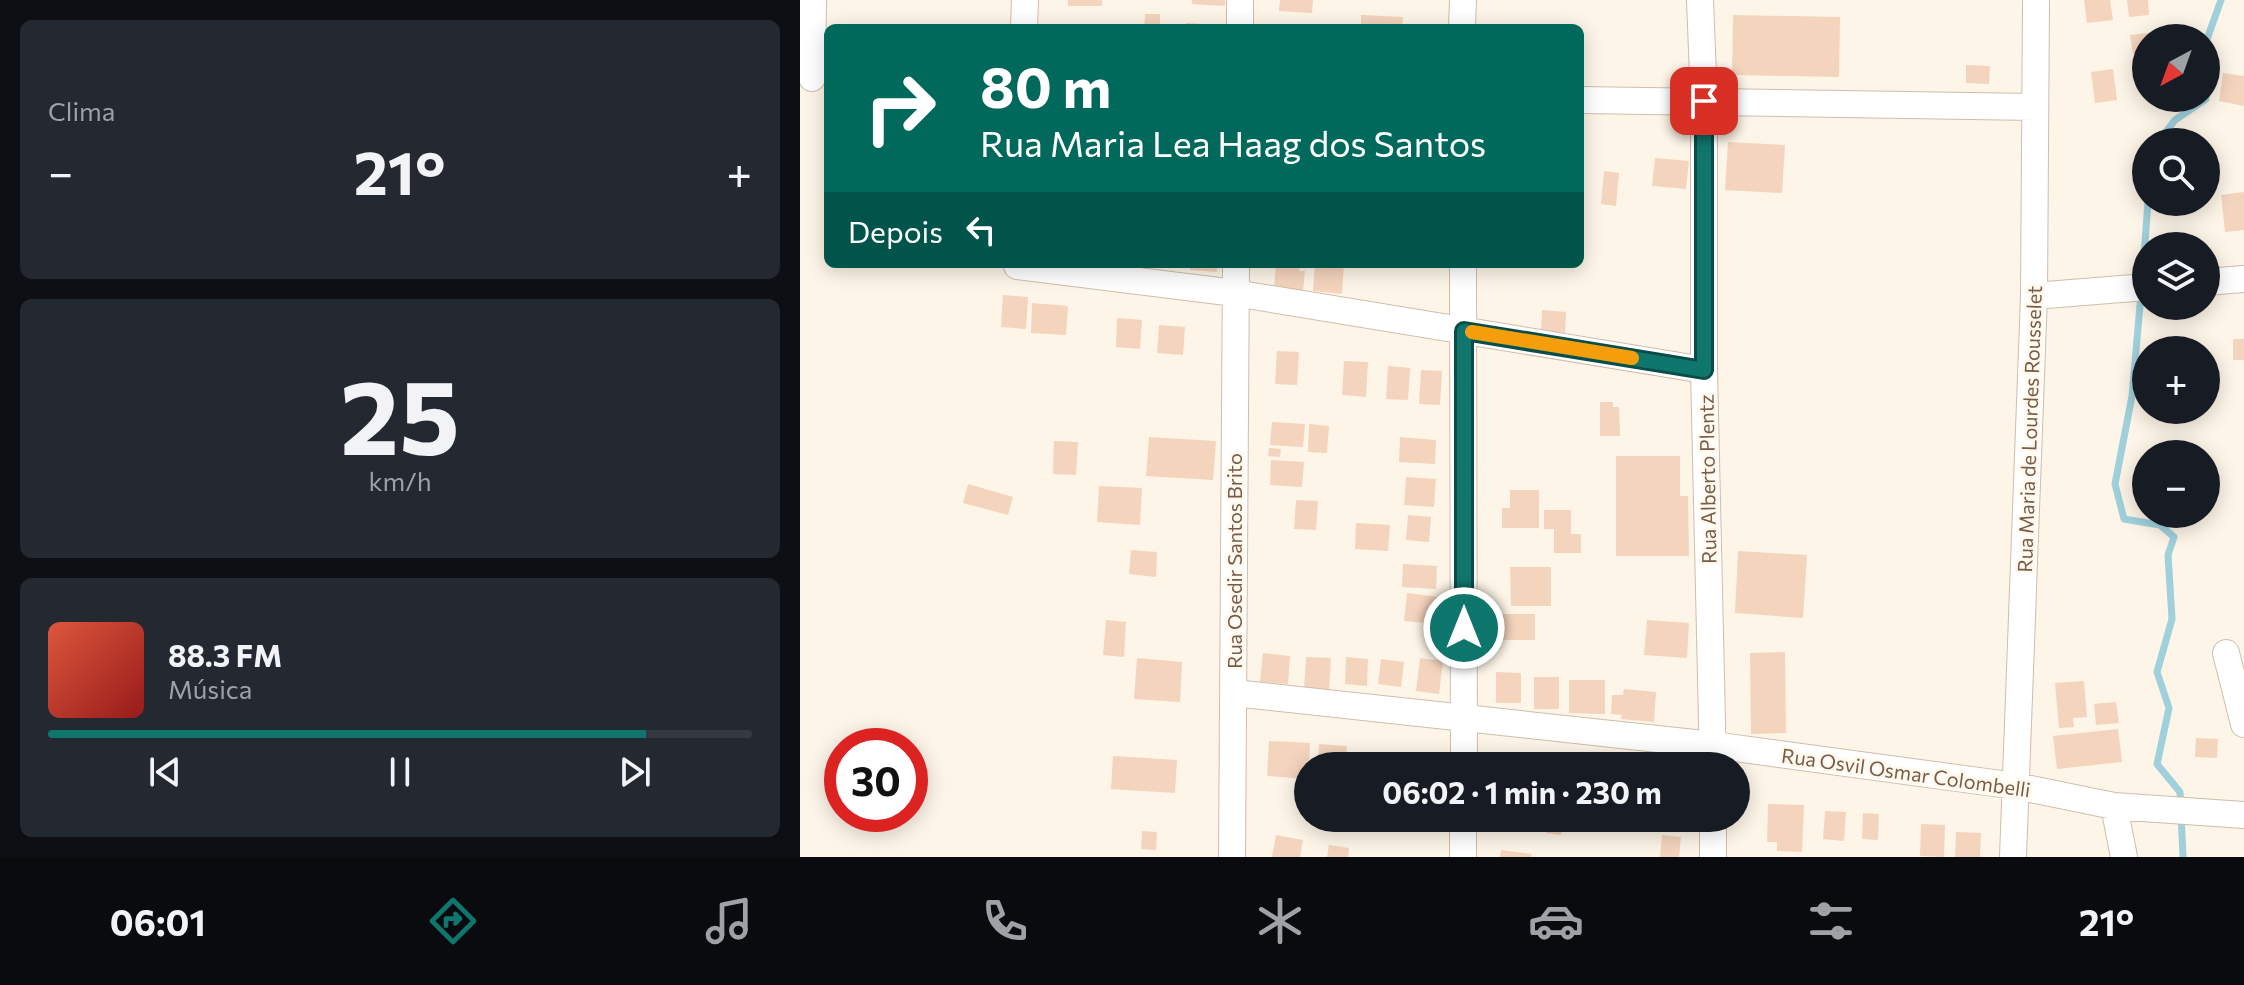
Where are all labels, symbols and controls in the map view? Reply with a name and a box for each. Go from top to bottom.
north arrow [2132,24,2220,112]
map controls [2132,24,2220,528]
text: 80 m [980,51,1111,120]
icon: right [848,56,952,160]
pin [1670,67,1738,135]
icon: arrive [1682,79,1726,123]
text: Clima [48,95,115,126]
text: Rua Maria Lea Haag dos Santos [980,120,1486,164]
button: search [2132,128,2220,216]
text: 21° [354,134,446,207]
text: − [48,144,73,198]
text: + [726,144,752,198]
icon: left [959,208,1003,252]
text: Depois [848,212,943,249]
button: layers [2132,232,2220,320]
street label: Rua Maria de Lourdes Rousselet [2012,285,2046,573]
button: + [2132,336,2220,424]
text: 25 [340,349,460,476]
street label: Rua Alberto Plentz [1694,394,1720,564]
button: − [2132,440,2220,528]
street label: Rua Osedir Santos Brito [1222,453,1246,669]
text: km/h [368,465,432,496]
position arrow [1422,586,1506,670]
text: 88.3 FM [168,636,282,673]
text: Música [168,673,252,704]
speed limit sign: 30 [824,728,928,832]
street label: Rua Osvil Osmar Colombelli [1780,743,2032,801]
icon: previous [143,750,187,794]
icon: pause [378,750,422,794]
icon: next [613,750,657,794]
text: 06:02 · 1 min · 230 m [1382,773,1662,810]
icon: directions [425,893,481,949]
icon: music [701,893,757,949]
icon: phone [977,893,1033,949]
icon: climate [1252,893,1308,949]
icon: car [1528,893,1584,949]
icon: filters [1803,893,1859,949]
text: 06:01 [110,899,206,943]
text: 21° [2079,899,2134,943]

